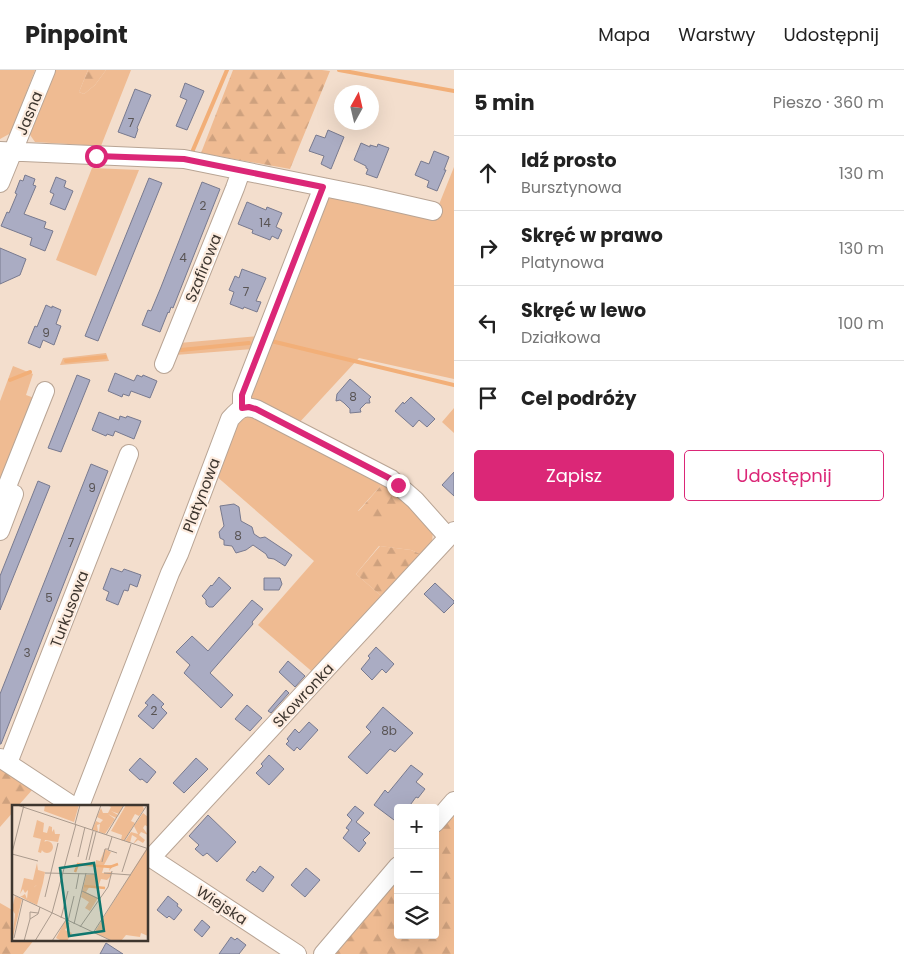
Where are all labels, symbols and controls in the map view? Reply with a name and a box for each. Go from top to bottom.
text: Pinpoint [25,18,128,51]
text: Mapa [598,22,650,47]
text: Warstwy [678,22,755,47]
text: Udostępnij [783,22,879,47]
north arrow [334,85,379,130]
street label: Jasna [11,88,47,138]
text: 5 min [474,88,535,117]
text: Pieszo · 360 m [773,91,884,114]
house number: 7 [128,114,135,131]
route start [85,145,108,168]
text: Idź prosto [521,147,617,174]
icon: ahead [474,159,502,187]
text: 130 m [839,162,884,185]
text: Bursztynowa [521,176,622,199]
house number: 2 [200,197,207,214]
house number: 14 [259,214,271,231]
text: Skręć w prawo [521,222,663,249]
street label: Szafirowa [180,231,226,305]
icon: right [474,234,502,262]
text: 130 m [839,237,884,260]
house number: 4 [179,249,187,266]
text: Platynowa [521,251,604,274]
house number: 7 [243,283,250,300]
text: Skręć w lewo [521,297,646,324]
icon: left [474,309,502,337]
text: 100 m [838,312,884,335]
house number: 9 [42,324,50,341]
text: Działkowa [521,326,601,349]
icon: arrive [474,384,502,412]
text: Cel podróży [521,385,636,412]
house number: 8 [349,388,357,405]
button: Zapisz [474,450,674,501]
button: Udostępnij [684,450,884,501]
street label: Platynowa [177,455,225,535]
route end [387,474,410,497]
house number: 9 [88,479,96,496]
house number: 8 [234,527,242,544]
house number: 7 [68,534,75,551]
street label: Turkusowa [45,568,93,650]
house number: 5 [45,589,53,606]
house number: 3 [23,644,31,661]
street label: Skowronka [268,658,338,732]
house number: 2 [151,702,158,719]
house number: 8b [381,722,397,739]
map controls [394,804,439,939]
button: + [394,804,439,849]
inset map [12,805,149,942]
button: − [394,849,439,894]
street label: Wiejska [192,881,252,929]
button: layers [394,894,439,939]

